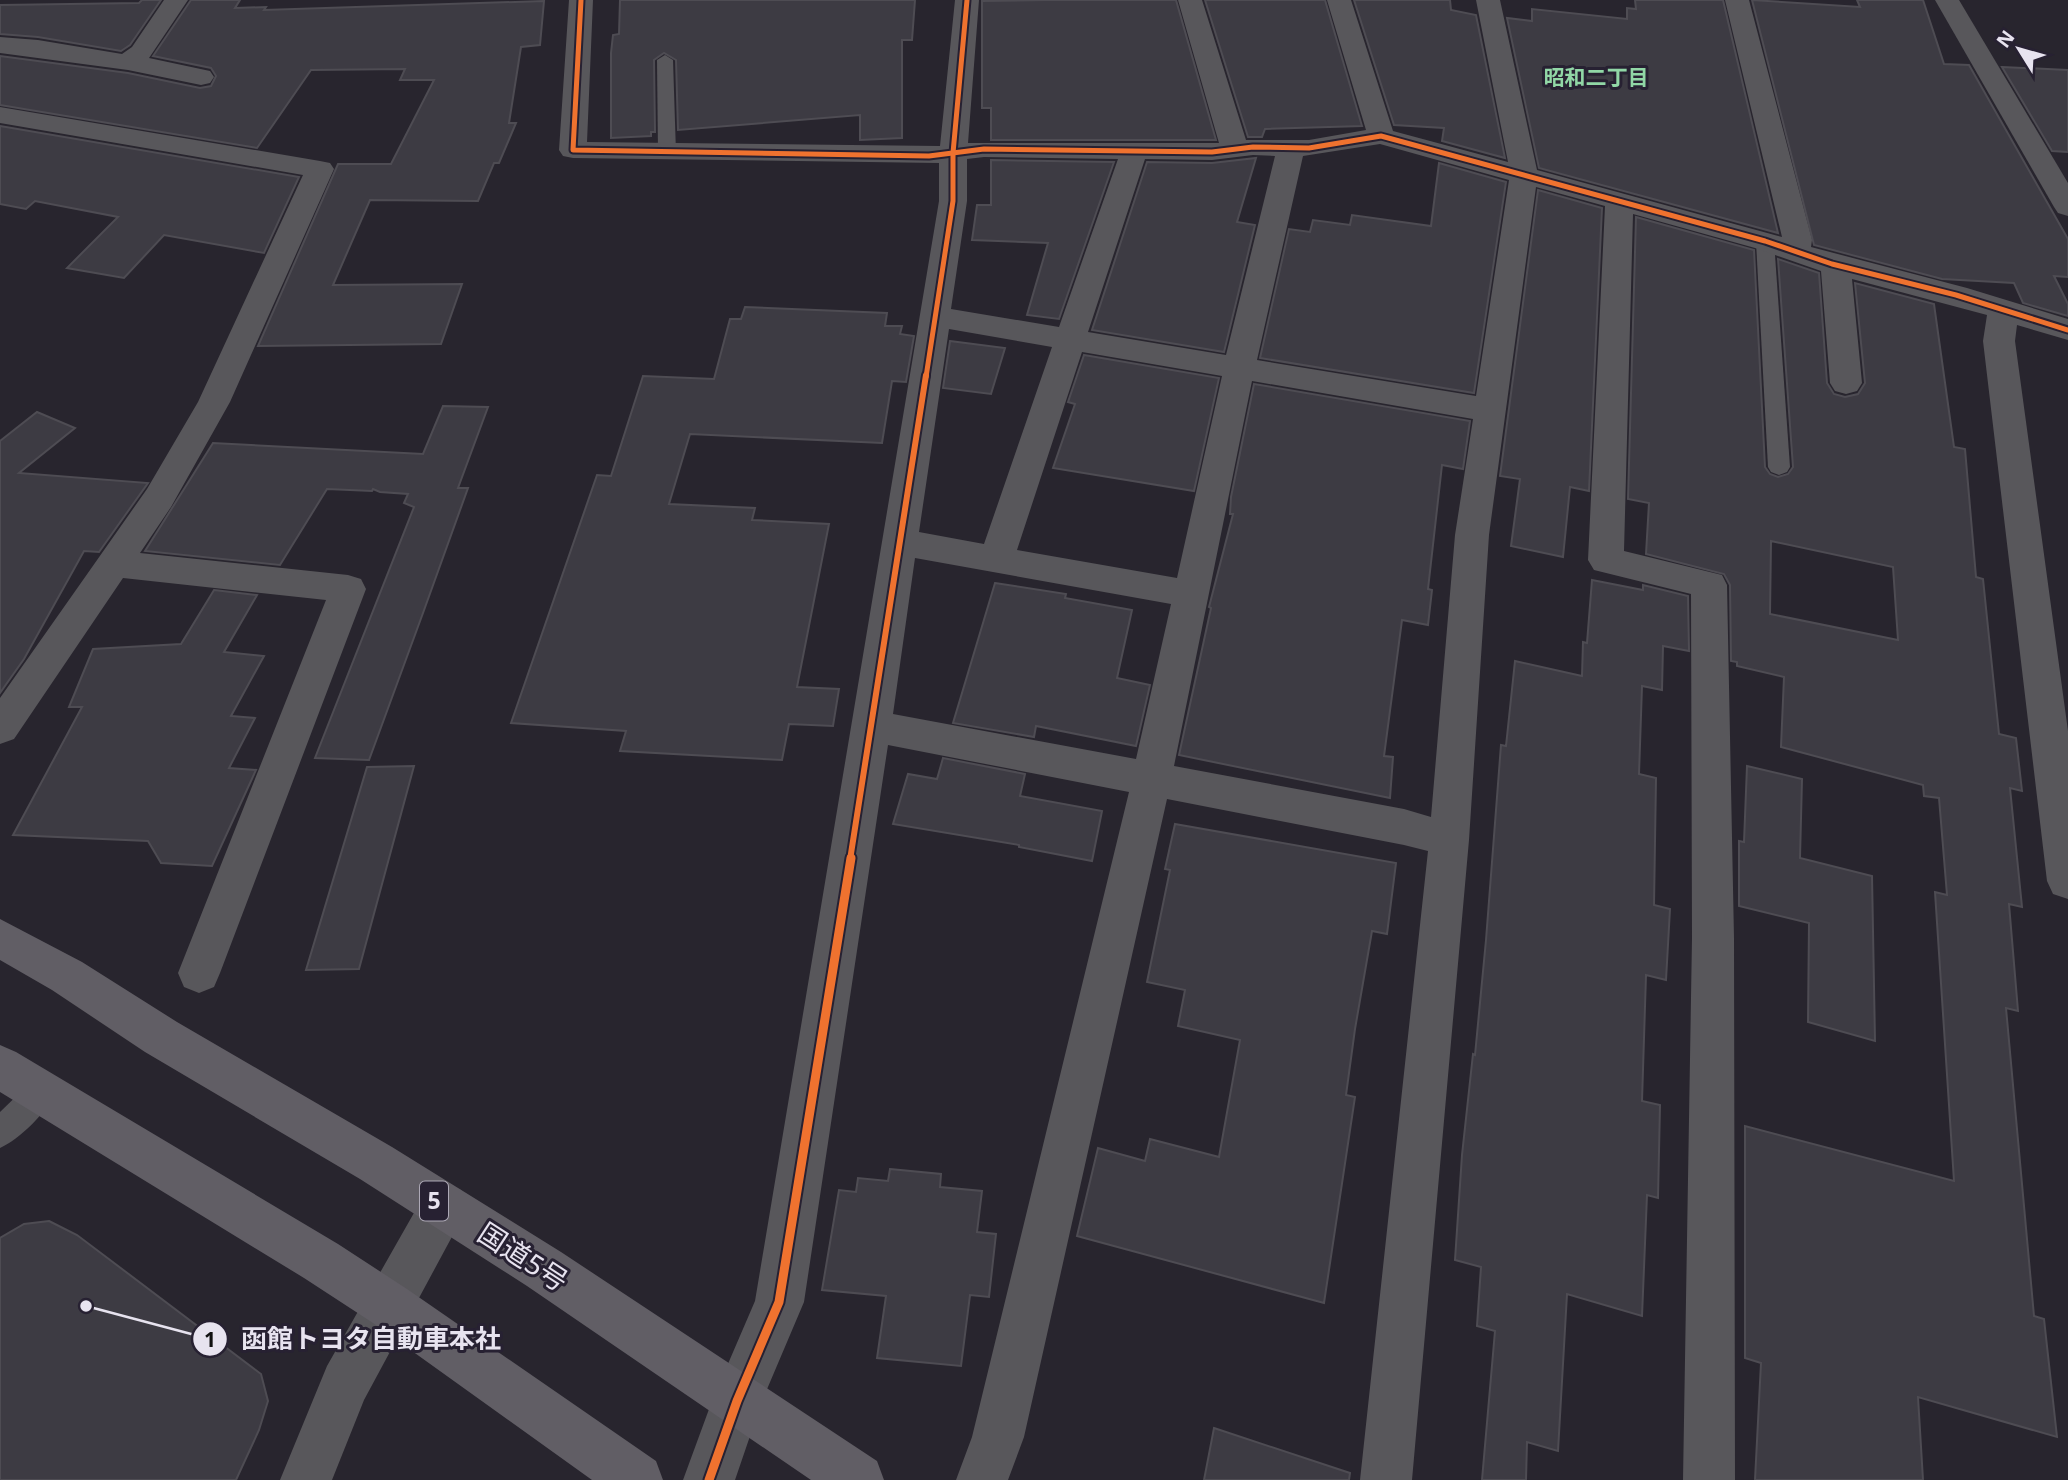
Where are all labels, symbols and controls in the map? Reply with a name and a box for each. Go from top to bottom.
north arrow [1984,14,2054,84]
text: N [1990,25,2020,53]
district label: 昭和二丁目 [1544,63,1649,91]
road number: 5 [420,1182,448,1220]
street label: 国道5号 [471,1213,576,1299]
callout: 函館トヨタ自動車本社 [192,1316,515,1363]
text: 函館トヨタ自動車本社 [241,1320,501,1356]
text: 1 [204,1325,216,1353]

